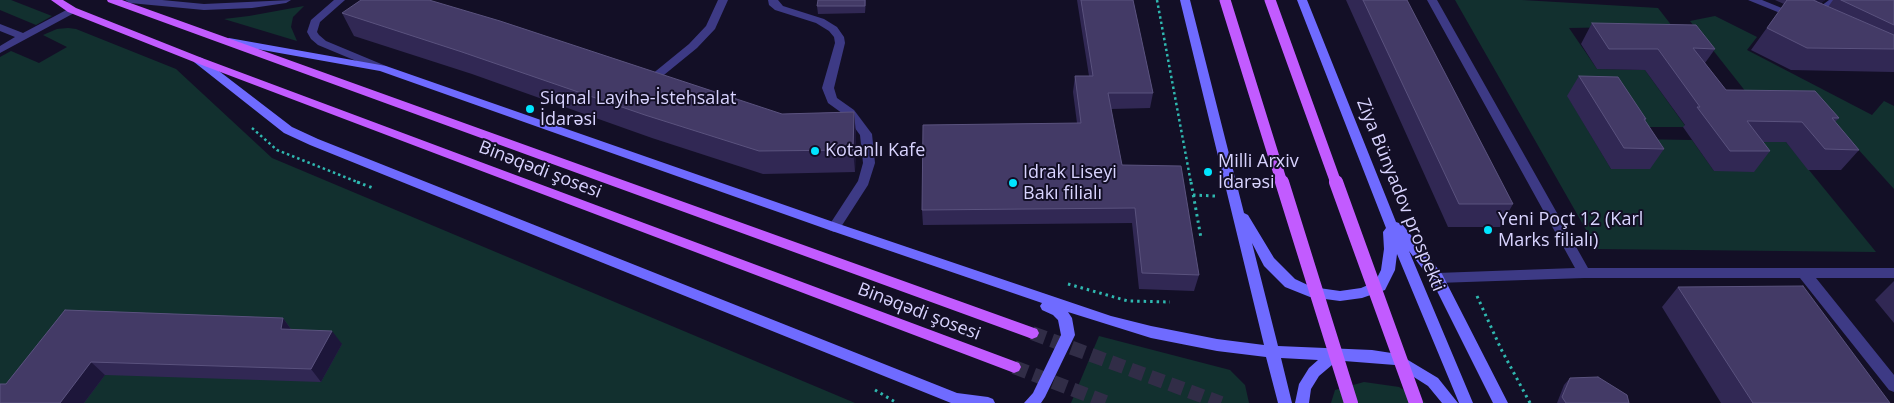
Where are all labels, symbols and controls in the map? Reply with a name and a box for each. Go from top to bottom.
place label: Siqnal Layihə-İstehsalat İdarəsi [540,88,736,130]
street label: Ziya Bünyadov prospekti [1351,95,1449,295]
marker: Siqnal Layihə-İstehsalat İdarəsi [524,103,536,115]
street label: Binəqədi şosesi [476,137,604,203]
place label: Kotanlı Kafe [825,140,925,162]
marker: Kotanlı Kafe [809,145,821,157]
place label: Milli Arxiv İdarəsi [1218,151,1299,193]
place label: Idrak Liseyi Bakı filialı [1023,162,1117,204]
marker: Milli Arxiv İdarəsi [1202,166,1214,178]
marker: Idrak Liseyi Bakı filialı [1007,177,1019,189]
place label: Yeni Poçt 12 (Karl Marks filialı) [1498,209,1643,252]
marker: Yeni Poçt 12 (Karl Marks filialı) [1482,224,1494,236]
street label: Binəqədi şosesi [855,279,983,345]

